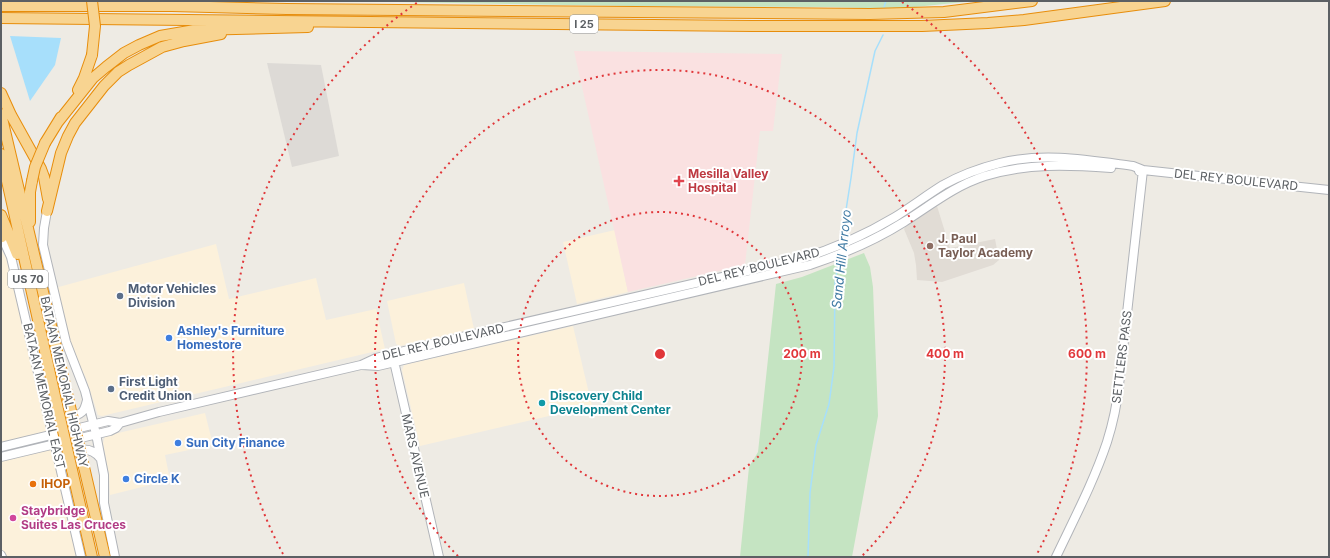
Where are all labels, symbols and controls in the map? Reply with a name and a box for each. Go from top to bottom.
road number: I 25 [570,15,598,33]
place label: Mesilla Valley Hospital [688,166,769,195]
street label: DEL REY BOULEVARD [1173,166,1299,193]
marker: Mesilla Valley Hospital [673,175,685,187]
water label: Sand Hill Arroyo [828,208,854,309]
place label: J. Paul Taylor Academy [938,231,1034,260]
marker: J. Paul Taylor Academy [925,241,935,251]
street label: DEL REY BOULEVARD [697,244,821,289]
road number: US 70 [8,270,48,288]
place label: Motor Vehicles Division [128,281,216,310]
marker: Motor Vehicles Division [115,291,125,301]
street label: BATAAN MEMORIAL HIGHWAY [37,295,91,469]
street label: SETTLERS PASS [1108,309,1135,404]
street label: DEL REY BOULEVARD [381,320,505,363]
street label: BATAAN MEMORIAL EAST [20,321,69,471]
place label: Ashley's Furniture Homestore [177,323,284,352]
marker: Ashley's Furniture Homestore [164,333,174,343]
text: 200 m [783,346,821,361]
text: 400 m [926,346,964,361]
text: 600 m [1068,346,1106,361]
centre of rings [653,347,667,361]
place label: First Light Credit Union [119,374,192,403]
marker: First Light Credit Union [106,384,116,394]
place label: Discovery Child Development Center [550,388,671,417]
marker: Discovery Child Development Center [537,398,547,408]
street label: MARS AVENUE [398,412,432,500]
place label: Sun City Finance [186,435,285,450]
marker: Sun City Finance [173,438,183,448]
place label: Circle K [134,471,180,486]
marker: Circle K [121,474,131,484]
place label: IHOP [41,476,71,491]
marker: IHOP [28,479,38,489]
place label: Staybridge Suites Las Cruces [21,503,126,532]
marker: Staybridge Suites Las Cruces [8,513,18,523]

